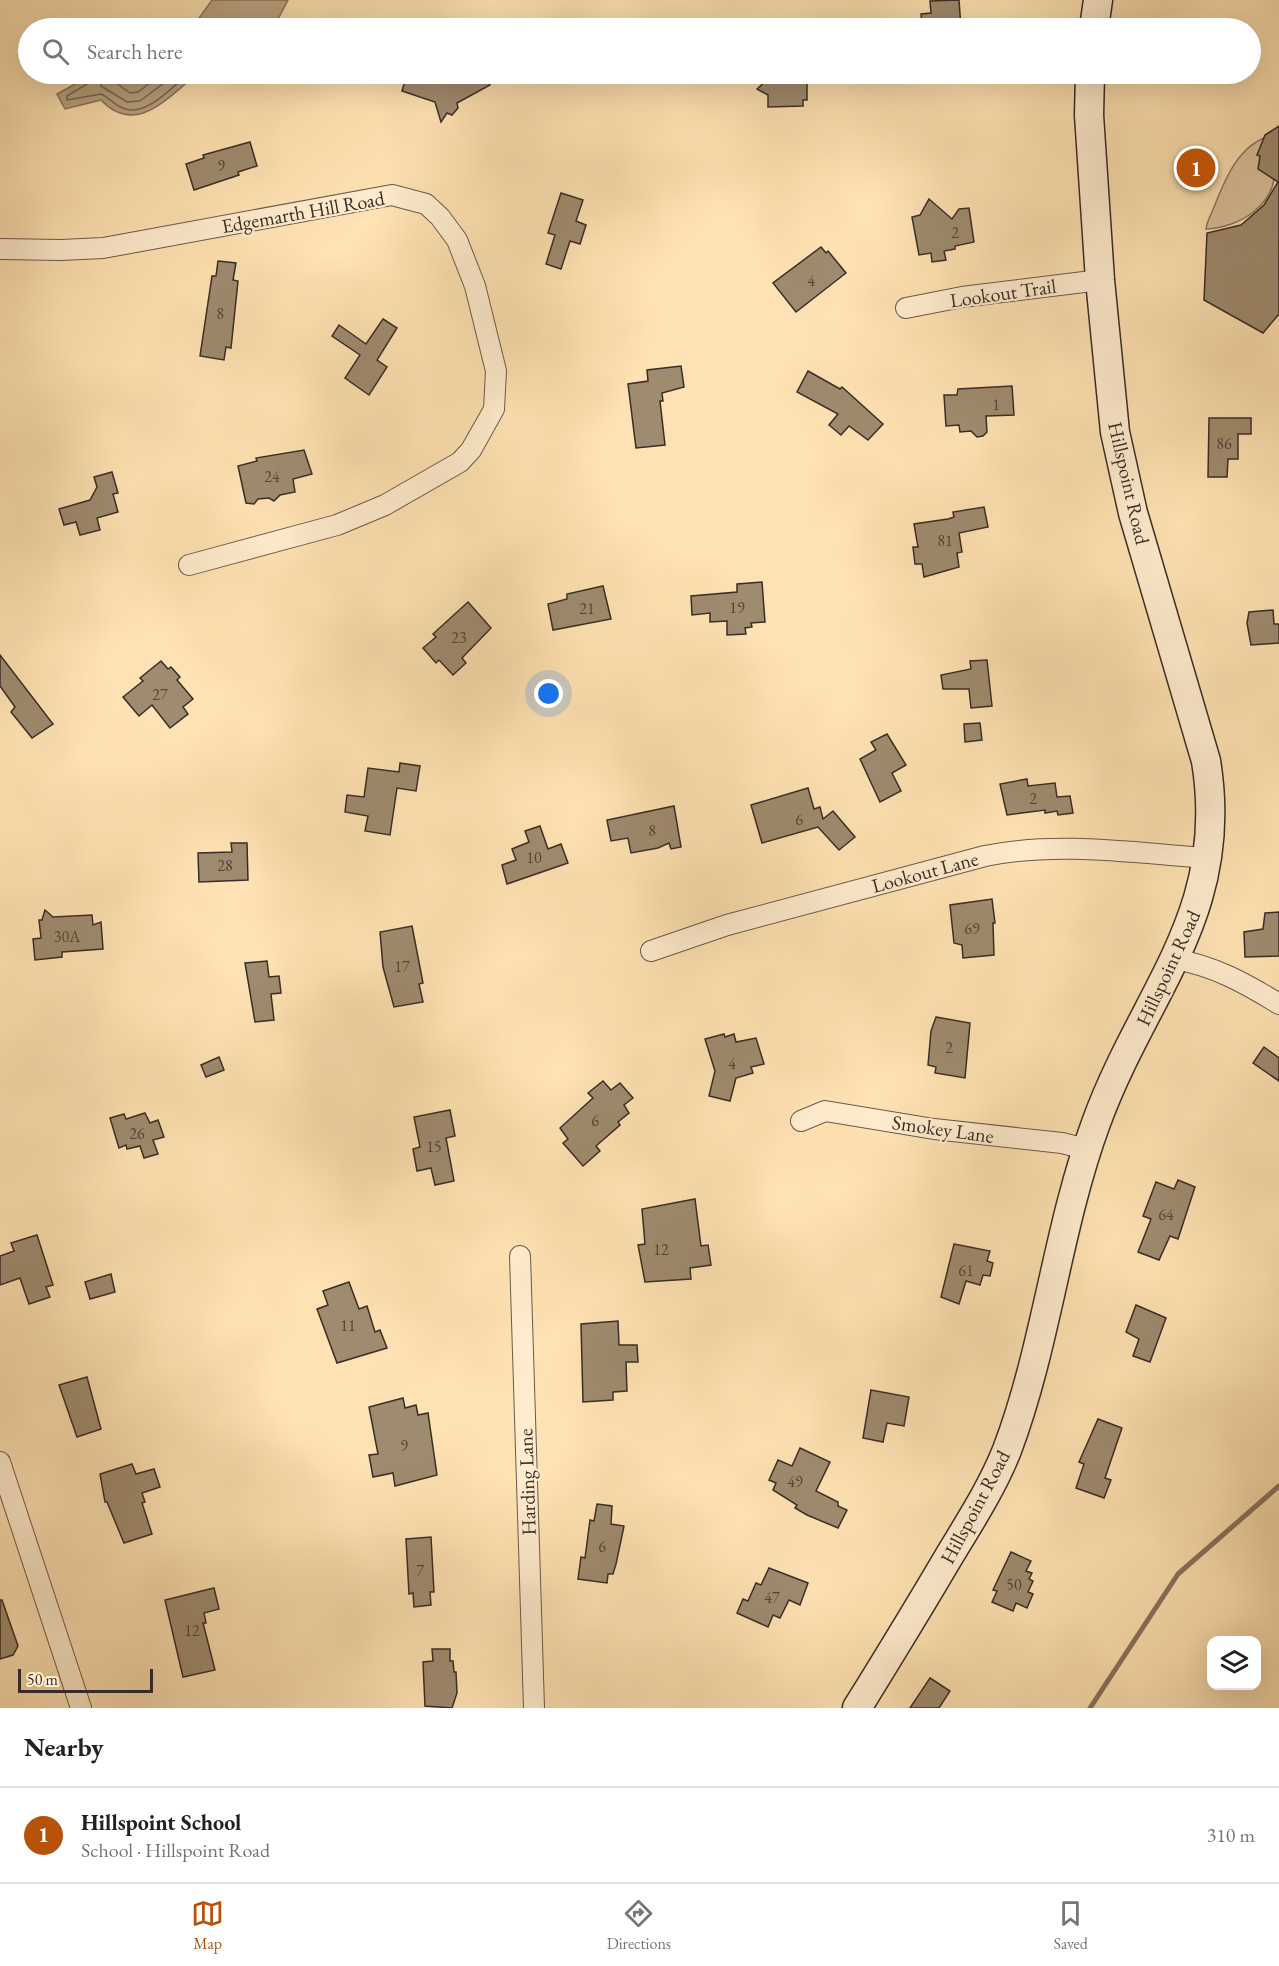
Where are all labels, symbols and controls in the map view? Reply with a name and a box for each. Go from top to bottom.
search box [18,18,1261,84]
icon: search [39,35,72,68]
text: Search here [87,37,182,66]
pin: 1 [1176,146,1216,190]
house number: 9 [217,155,225,176]
street label: Edgemarth Hill Road [220,185,387,239]
house number: 2 [951,222,959,243]
house number: 4 [807,270,815,291]
street label: Lookout Trail [948,273,1058,313]
house number: 8 [216,303,224,324]
house number: 1 [992,394,1000,415]
street label: Hillspoint Road [1102,419,1156,548]
house number: 86 [1216,433,1232,454]
house number: 24 [264,466,280,487]
house number: 81 [937,530,953,551]
house number: 19 [729,597,745,618]
house number: 21 [579,598,595,619]
house number: 23 [451,627,467,648]
your location [534,679,563,708]
house number: 27 [152,684,168,705]
house number: 2 [1029,788,1037,809]
house number: 6 [795,809,803,830]
house number: 8 [648,820,656,841]
street label: Lookout Lane [869,845,981,899]
house number: 10 [526,847,542,868]
house number: 28 [217,855,233,876]
street label: Hillspoint Road [1130,905,1207,1030]
house number: 69 [964,918,980,939]
house number: 30A [54,926,81,947]
house number: 17 [394,956,410,977]
house number: 2 [945,1037,953,1058]
house number: 4 [728,1053,736,1074]
street label: Smokey Lane [890,1109,996,1149]
house number: 6 [591,1110,599,1131]
house number: 26 [129,1123,145,1144]
house number: 15 [426,1136,442,1157]
house number: 64 [1158,1204,1174,1225]
house number: 12 [653,1239,669,1260]
house number: 61 [958,1260,974,1281]
house number: 11 [340,1315,356,1336]
street label: Harding Lane [512,1428,542,1536]
house number: 9 [400,1435,408,1456]
street label: Hillspoint Road [934,1445,1016,1568]
house number: 49 [787,1471,803,1492]
house number: 6 [598,1536,606,1557]
house number: 7 [416,1560,424,1581]
house number: 50 [1006,1574,1022,1595]
house number: 47 [764,1587,780,1608]
house number: 12 [184,1620,200,1641]
map controls [1207,1636,1261,1690]
button: layers [1207,1636,1261,1690]
scale bar [18,1666,153,1694]
text: 50 m [27,1669,58,1690]
text: Nearby [24,1730,104,1764]
text: Hillspoint School [81,1808,241,1837]
text: 1 [38,1822,49,1848]
text: 310 m [1207,1822,1255,1848]
text: School · Hillspoint Road [81,1837,270,1863]
tab: Map [191,1897,224,1954]
tab: Directions [607,1897,671,1954]
tab: Saved [1053,1897,1088,1954]

